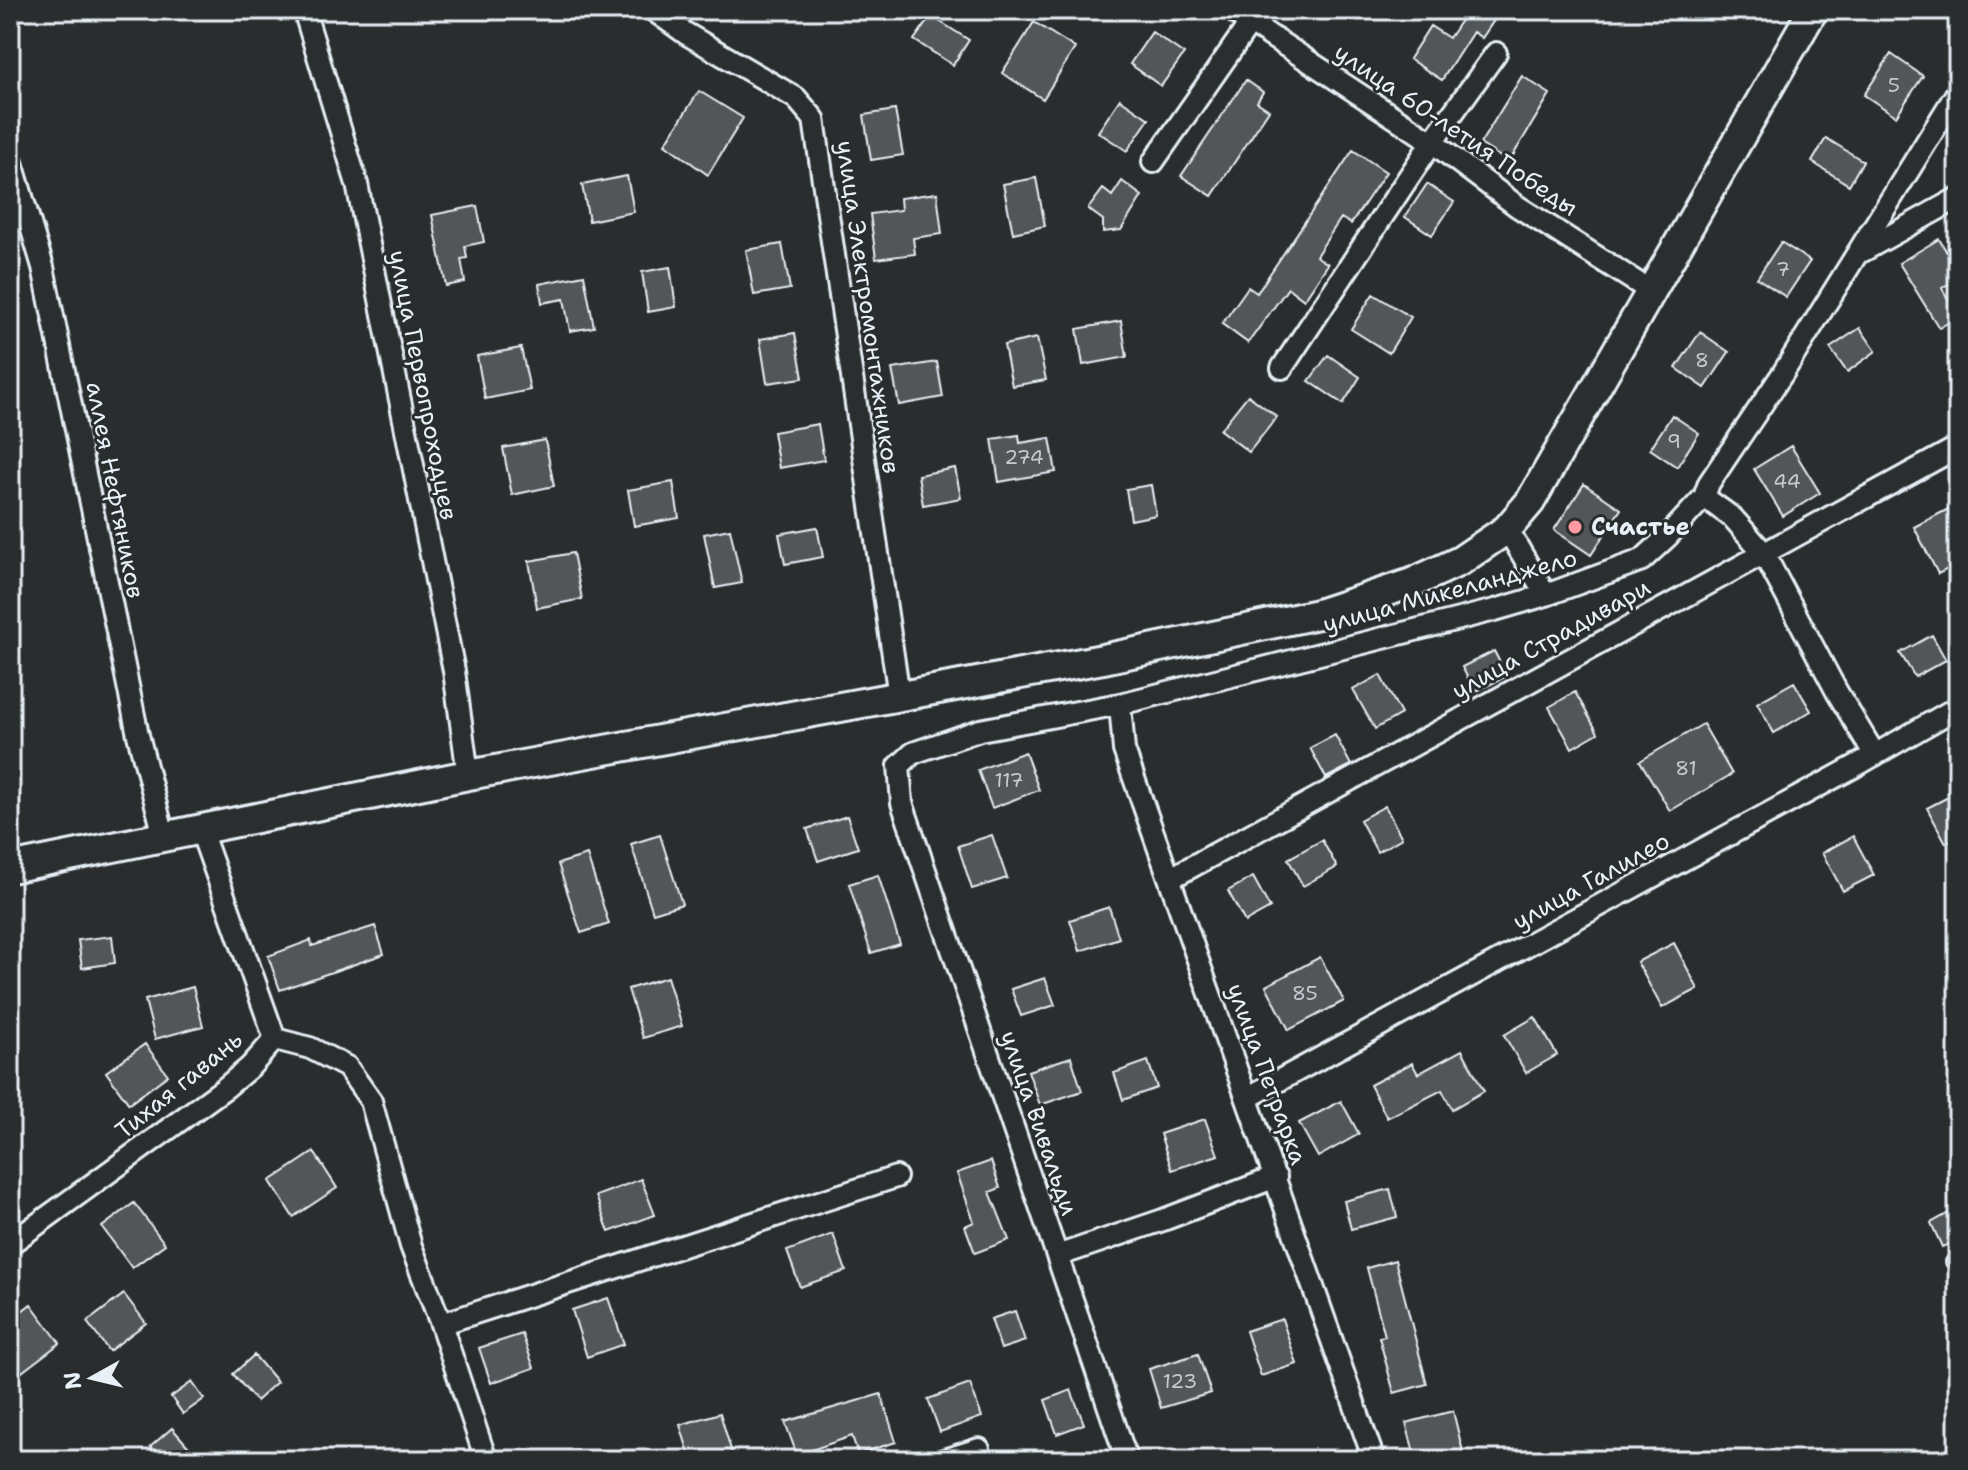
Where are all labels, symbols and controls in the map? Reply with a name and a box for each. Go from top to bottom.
street label: улица 60-летия Победы [1328,36,1584,224]
house number: 5 [1888,72,1900,98]
street label: улица Электромонтажников [829,138,907,476]
street label: улица Первопроходцев [381,247,465,523]
house number: 7 [1776,256,1790,282]
house number: 8 [1695,347,1709,373]
street label: аллея Нефтяников [78,379,152,601]
house number: 9 [1667,428,1681,454]
house number: 274 [1004,444,1044,470]
house number: 44 [1773,468,1801,494]
place label: Счастье [1591,511,1690,543]
marker: Счастье [1566,518,1584,536]
street label: улица Микеланджело [1319,542,1581,640]
street label: улица Страдивари [1446,571,1656,707]
house number: 81 [1675,755,1697,781]
house number: 117 [995,767,1024,793]
street label: улица Галилео [1507,825,1675,937]
street label: улица Петрарка [1219,979,1315,1169]
house number: 85 [1292,980,1318,1006]
street label: Тихая гавань [109,1024,249,1146]
street label: улица Вивальди [992,1026,1086,1220]
north arrow [52,1338,132,1418]
house number: 123 [1163,1368,1197,1394]
text: N [57,1370,88,1391]

